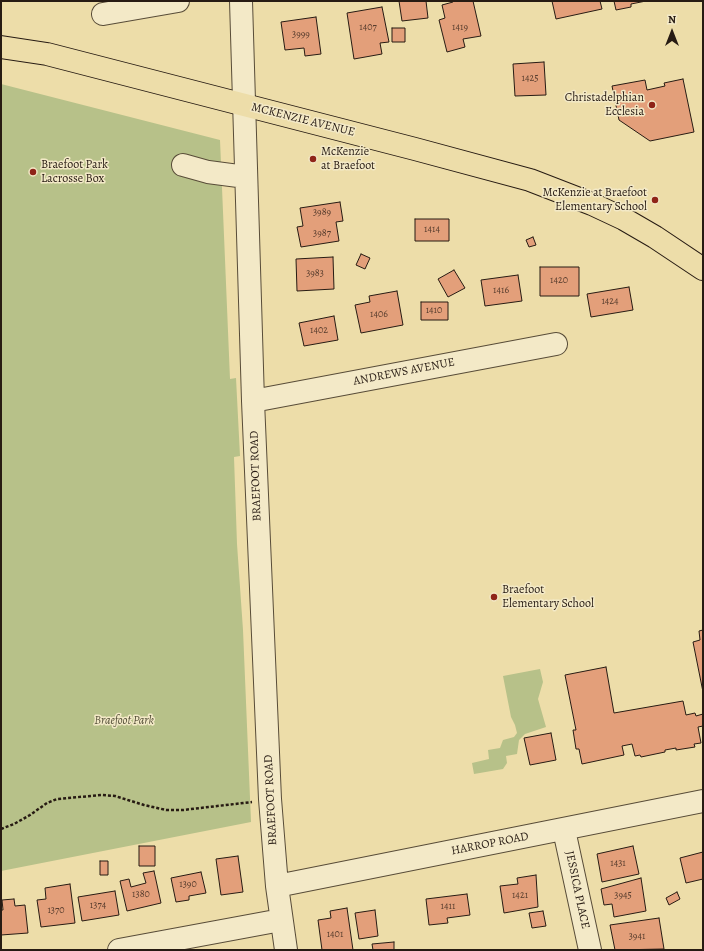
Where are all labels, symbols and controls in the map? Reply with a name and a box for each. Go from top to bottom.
north arrow [652,12,692,52]
text: N [668,12,676,27]
house number: 1407 [359,22,377,34]
house number: 1419 [452,22,468,34]
house number: 3999 [292,29,310,41]
house number: 1425 [522,73,538,85]
place label: Christadelphian Ecclesia [565,91,644,119]
street label: MCKENZIE AVENUE [250,100,356,140]
marker: Christadelphian Ecclesia [647,100,657,110]
place label: McKenzie at Braefoot [321,145,375,173]
marker: McKenzie at Braefoot [308,154,318,164]
place label: Braefoot Park Lacrosse Box [41,158,108,186]
marker: Braefoot Park Lacrosse Box [28,167,38,177]
place label: McKenzie at Braefoot Elementary School [542,186,647,214]
marker: McKenzie at Braefoot Elementary School [650,195,660,205]
house number: 3989 [313,207,331,219]
house number: 1414 [424,224,440,236]
house number: 3987 [313,228,331,240]
house number: 3983 [306,268,324,280]
house number: 1420 [550,275,568,287]
house number: 1416 [493,285,509,297]
house number: 1424 [601,296,619,308]
house number: 1410 [426,305,442,317]
house number: 1406 [370,309,388,321]
house number: 1402 [310,325,328,337]
street label: ANDREWS AVENUE [352,355,456,389]
street label: BRAEFOOT ROAD [247,430,265,522]
place label: Braefoot Elementary School [502,583,594,611]
marker: Braefoot Elementary School [489,592,499,602]
park label: Braefoot Park [94,714,154,728]
street label: BRAEFOOT ROAD [261,754,281,846]
street label: HARROP ROAD [450,829,530,859]
street label: JESSICA PLACE [562,850,592,930]
house number: 1431 [610,858,626,870]
house number: 1390 [179,879,197,891]
house number: 1380 [132,889,150,901]
house number: 1421 [512,890,528,902]
house number: 3945 [614,890,632,902]
house number: 1374 [90,900,106,912]
house number: 1411 [441,901,455,913]
house number: 1370 [47,905,65,917]
house number: 1401 [327,929,343,941]
house number: 3941 [629,931,645,943]

